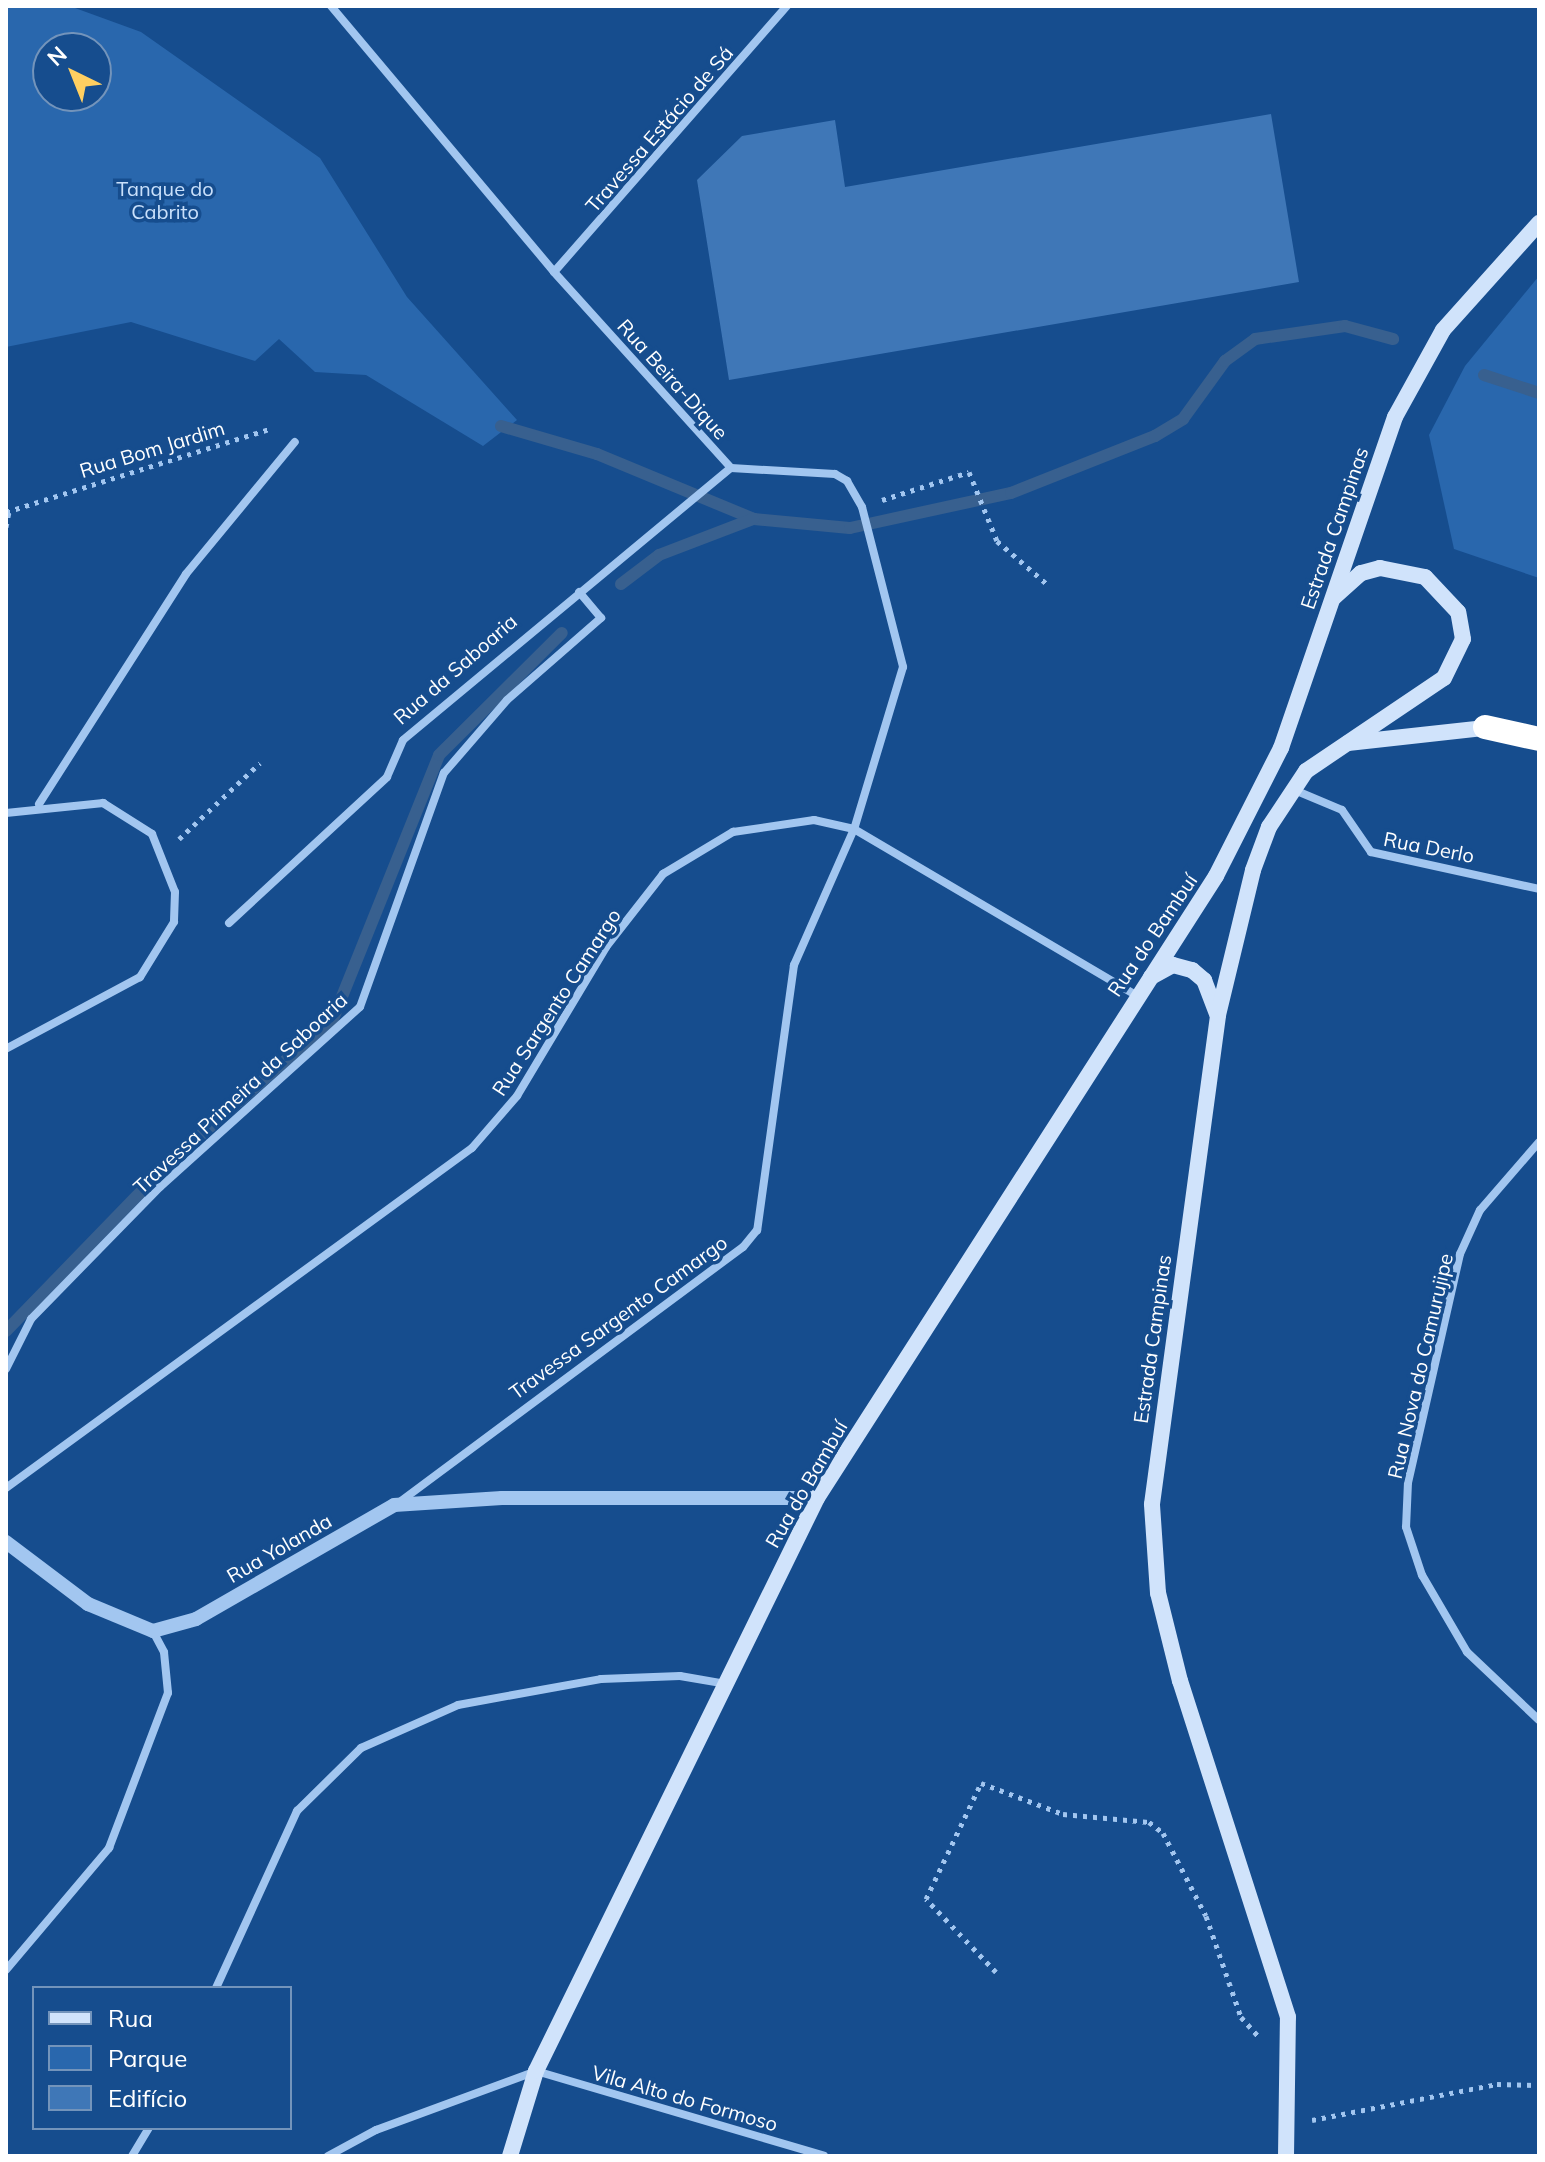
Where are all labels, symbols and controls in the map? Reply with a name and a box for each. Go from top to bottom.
north arrow [32,32,112,112]
text: N [41,40,73,72]
street label: Travessa Estácio de Sá [580,41,738,217]
park label: Tanque do Cabrito [116,177,214,224]
street label: Rua Beira-Dique [613,314,733,444]
street label: Rua Bom Jardim [77,416,227,482]
street label: Estrada Campinas [1295,444,1373,612]
street label: Rua da Saboaria [388,609,522,729]
street label: Rua Derlo [1382,826,1476,868]
street label: Rua do Bambuí [1102,869,1202,1001]
street label: Rua Sargento Camargo [487,904,625,1100]
street label: Travessa Primeira da Saboaria [128,988,352,1198]
street label: Travessa Sargento Camargo [504,1230,732,1404]
street label: Rua Nova do Camurujipe [1382,1251,1458,1481]
street label: Estrada Campinas [1128,1253,1176,1425]
street label: Rua do Bambuí [760,1416,852,1552]
street label: Rua Yolanda [222,1508,336,1588]
legend [32,1986,292,2130]
text: Rua [108,2003,153,2033]
text: Parque [108,2043,187,2073]
street label: Vila Alto do Formoso [589,2060,781,2136]
text: Edifício [108,2083,187,2113]

